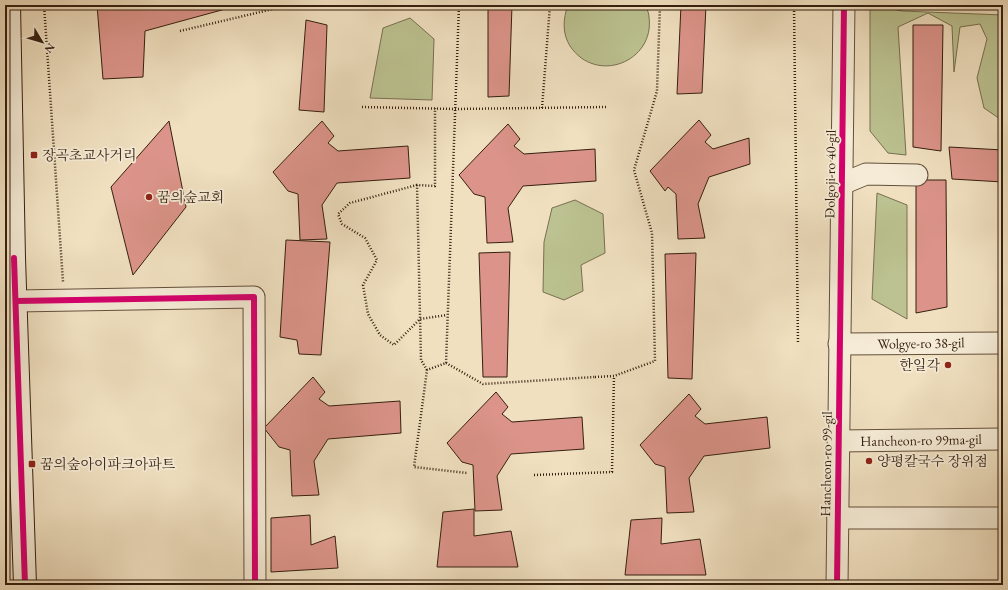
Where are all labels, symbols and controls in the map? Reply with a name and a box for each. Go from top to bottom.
north arrow [22,22,62,62]
text: N [42,40,58,56]
street label: Dolgoji-ro 40-gil [820,129,840,218]
place label: 장곡초교사거리 [42,146,137,164]
marker: 장곡초교사거리 [29,150,39,160]
place label: 꿈의숲교회 [157,188,225,206]
marker: 꿈의숲교회 [144,192,154,202]
street label: Wolgye-ro 38-gil [877,333,965,353]
place label: 한일각 [899,356,940,374]
marker: 한일각 [943,360,953,370]
street label: Hancheon-ro 99-gil [816,411,836,517]
street label: Hancheon-ro 99ma-gil [860,430,983,450]
place label: 양평칼국수 장위점 [877,452,988,470]
place label: 꿈의숲아이파크아파트 [40,455,176,473]
marker: 양평칼국수 장위점 [864,456,874,466]
marker: 꿈의숲아이파크아파트 [27,459,37,469]

